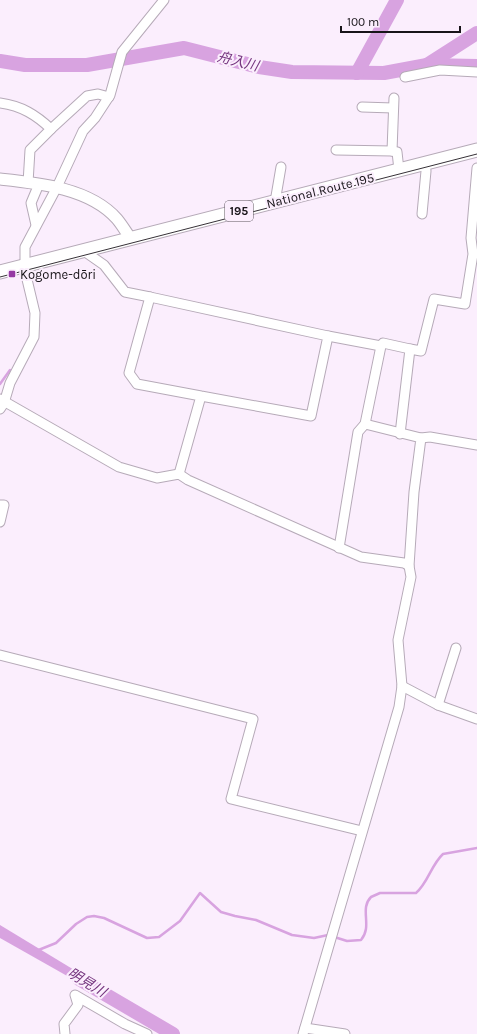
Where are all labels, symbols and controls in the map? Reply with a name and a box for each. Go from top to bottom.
scale bar [341,8,460,34]
text: 100 m [347,15,379,29]
water label: 舟入川 [215,48,262,75]
street label: National Route 195 [265,170,376,211]
road number: 195 [225,201,253,221]
place label: Kogome-dōri [20,267,96,282]
marker: Kogome-dōri [7,269,17,279]
water label: 明見川 [64,964,111,1002]

